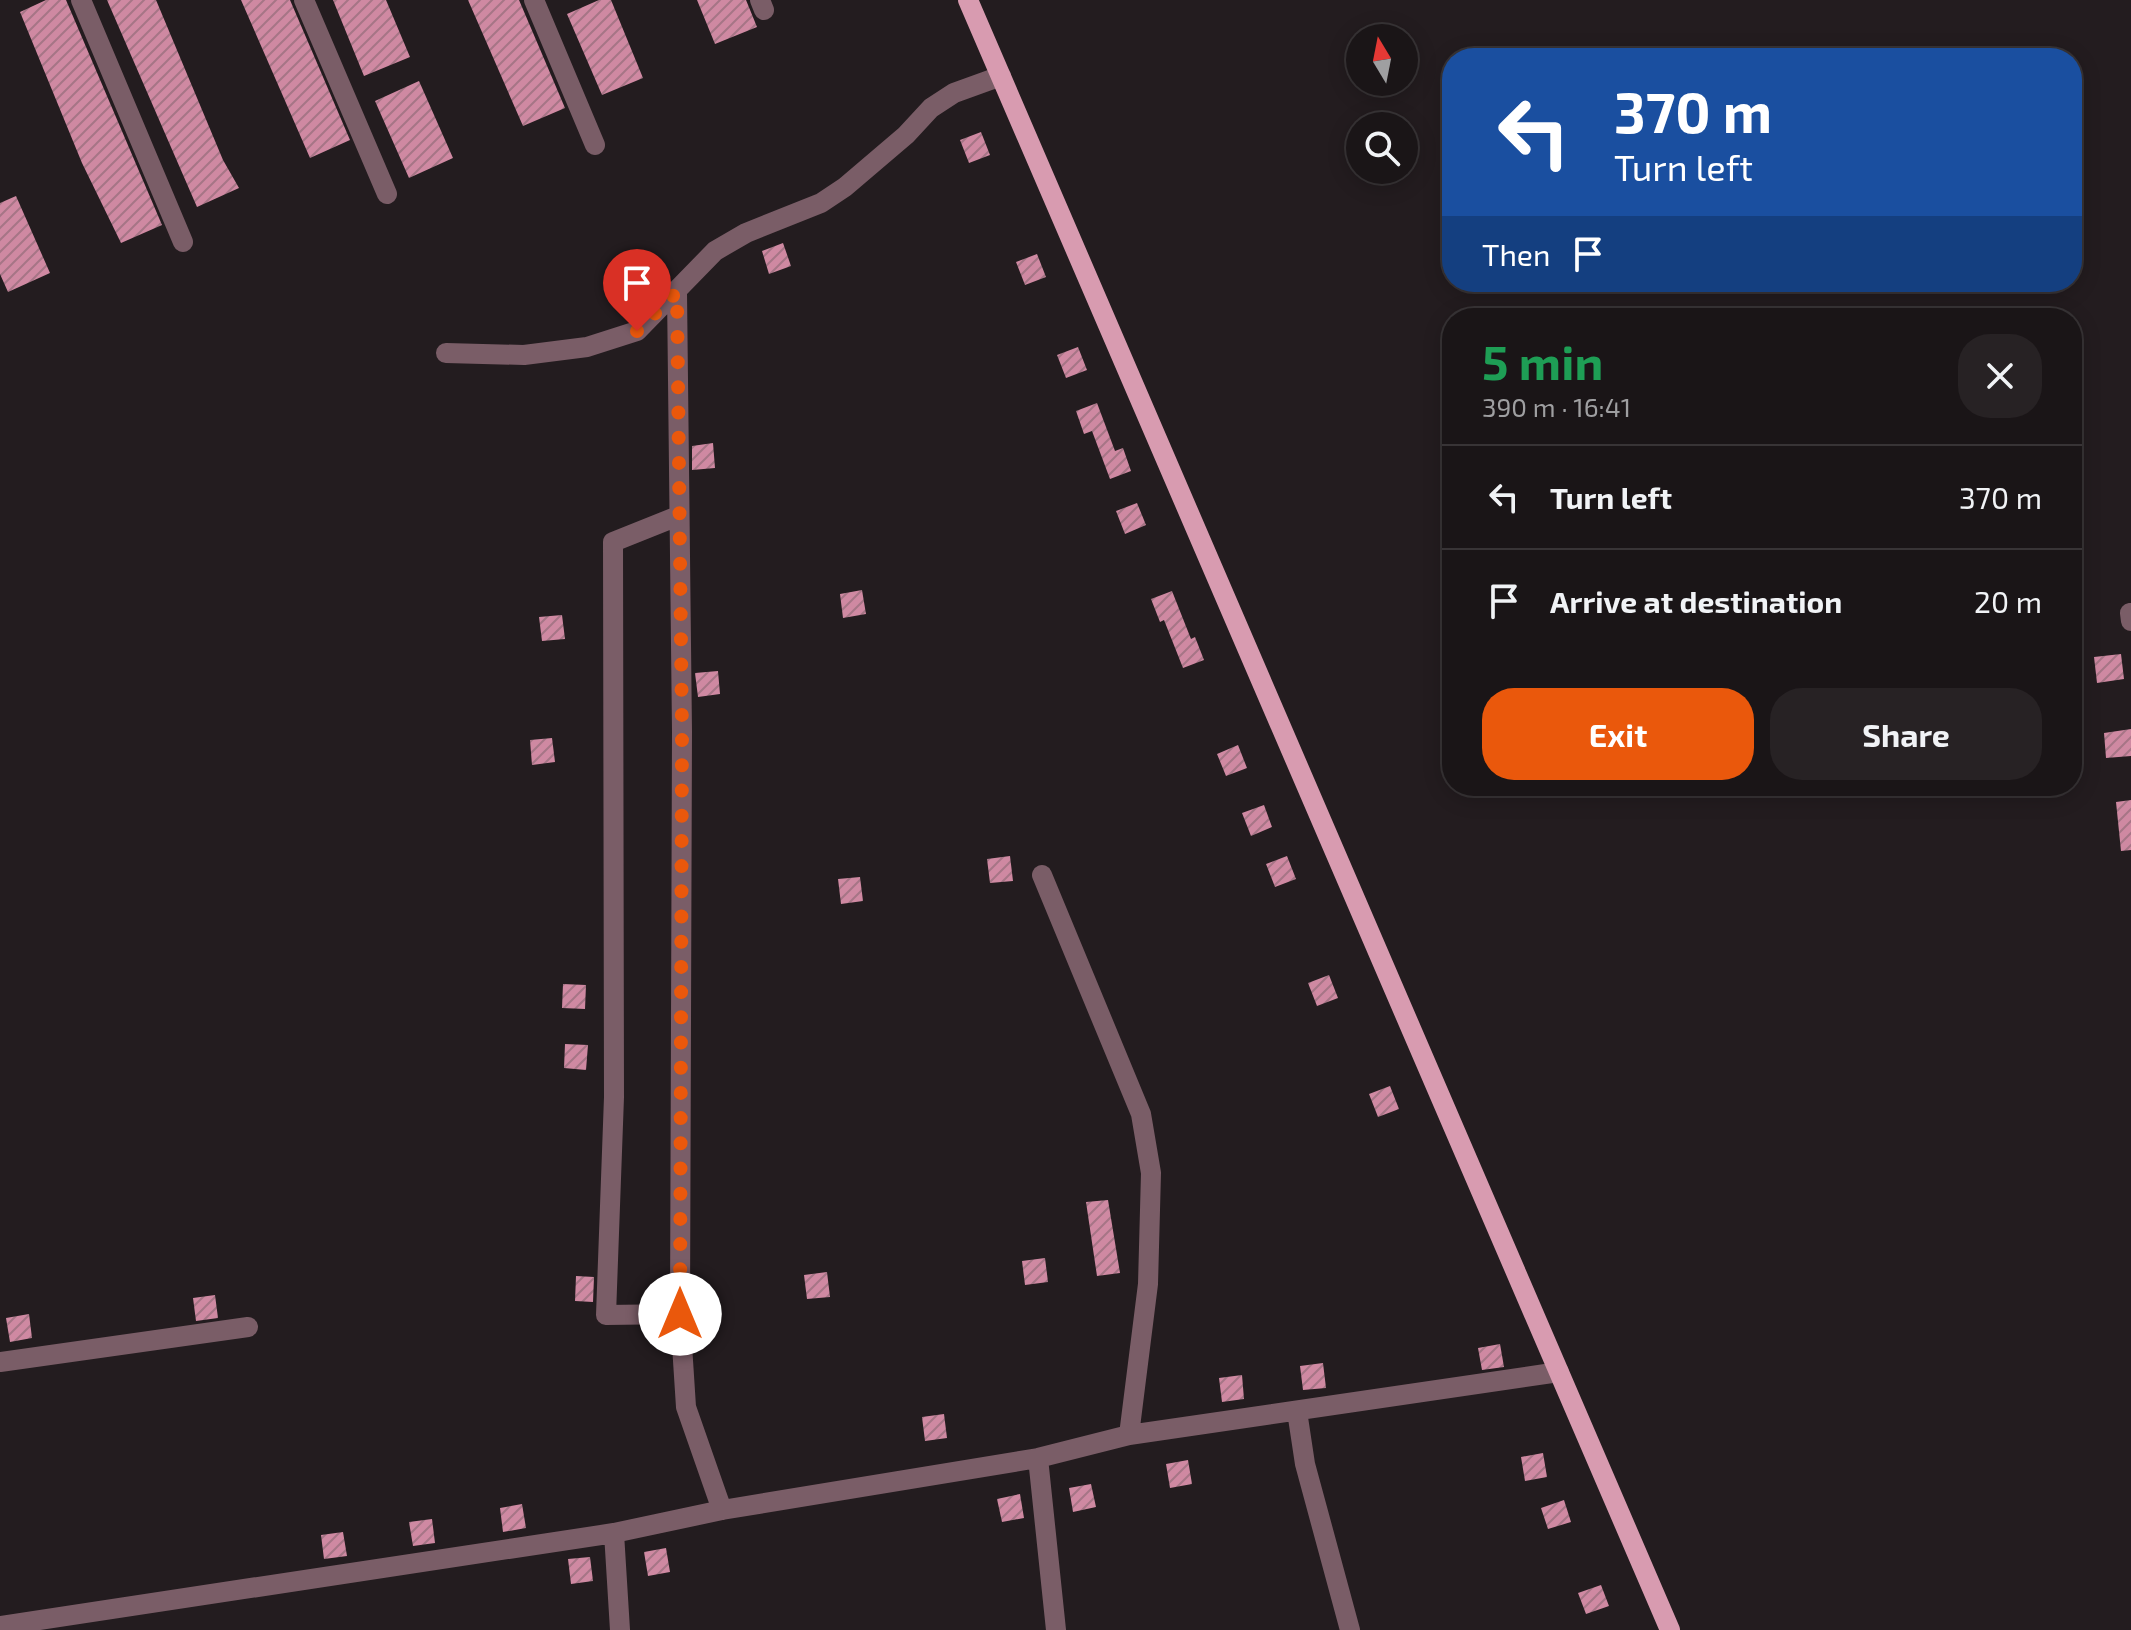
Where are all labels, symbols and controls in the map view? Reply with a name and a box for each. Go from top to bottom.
north arrow [1346,24,1418,96]
map controls [1346,24,1418,184]
text: 370 m [1614,77,1772,144]
icon: left [1482,80,1586,184]
button: search [1346,112,1418,184]
text: Turn left [1614,145,1753,188]
icon: arrive [1566,232,1610,276]
text: Then [1482,236,1550,272]
pin [603,249,671,331]
icon: arrive [615,261,659,305]
text: 5 min [1482,332,1603,390]
button: close [1958,334,2042,418]
text: 390 m · 16:41 [1482,391,1631,422]
icon: left [1482,475,1526,519]
text: Turn left [1550,479,1672,515]
text: 370 m [1959,479,2042,515]
icon: arrive [1482,579,1526,623]
text: Arrive at destination [1550,583,1842,619]
text: 20 m [1974,583,2042,619]
button: Exit [1482,688,1754,780]
button: Share [1770,688,2042,780]
position arrow [638,1272,722,1356]

